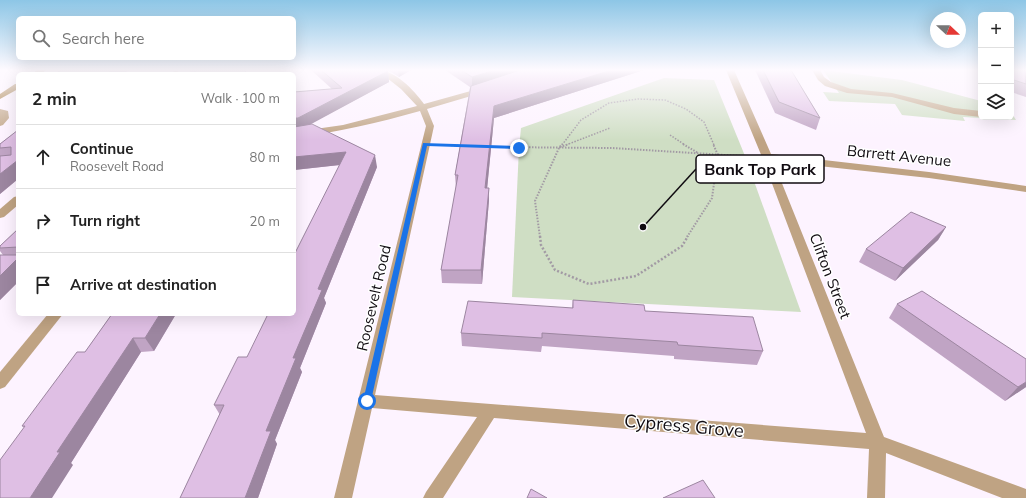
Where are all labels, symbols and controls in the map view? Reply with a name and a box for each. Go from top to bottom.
north arrow [930,12,966,48]
map controls [978,12,1014,120]
button: + [978,12,1014,48]
search box [16,16,296,60]
icon: search [30,27,52,49]
text: Search here [62,29,144,48]
button: − [978,48,1014,84]
button: layers [978,84,1014,120]
text: 2 min [32,88,77,109]
text: Walk · 100 m [201,90,280,106]
text: Continue [70,139,133,158]
route end [510,139,528,157]
street label: Barrett Avenue [846,141,952,170]
icon: ahead [32,146,54,168]
text: 80 m [250,149,280,165]
callout: Bank Top Park [696,155,824,183]
text: Roosevelt Road [70,158,164,174]
text: Bank Top Park [704,159,817,179]
icon: right [32,210,54,232]
text: Turn right [70,211,140,230]
text: 20 m [250,213,280,229]
street label: Clifton Street [805,230,855,321]
street label: Roosevelt Road [352,243,395,353]
icon: arrive [32,274,54,296]
text: Arrive at destination [70,275,217,294]
route start [358,392,376,410]
street label: Cypress Grove [623,409,745,442]

